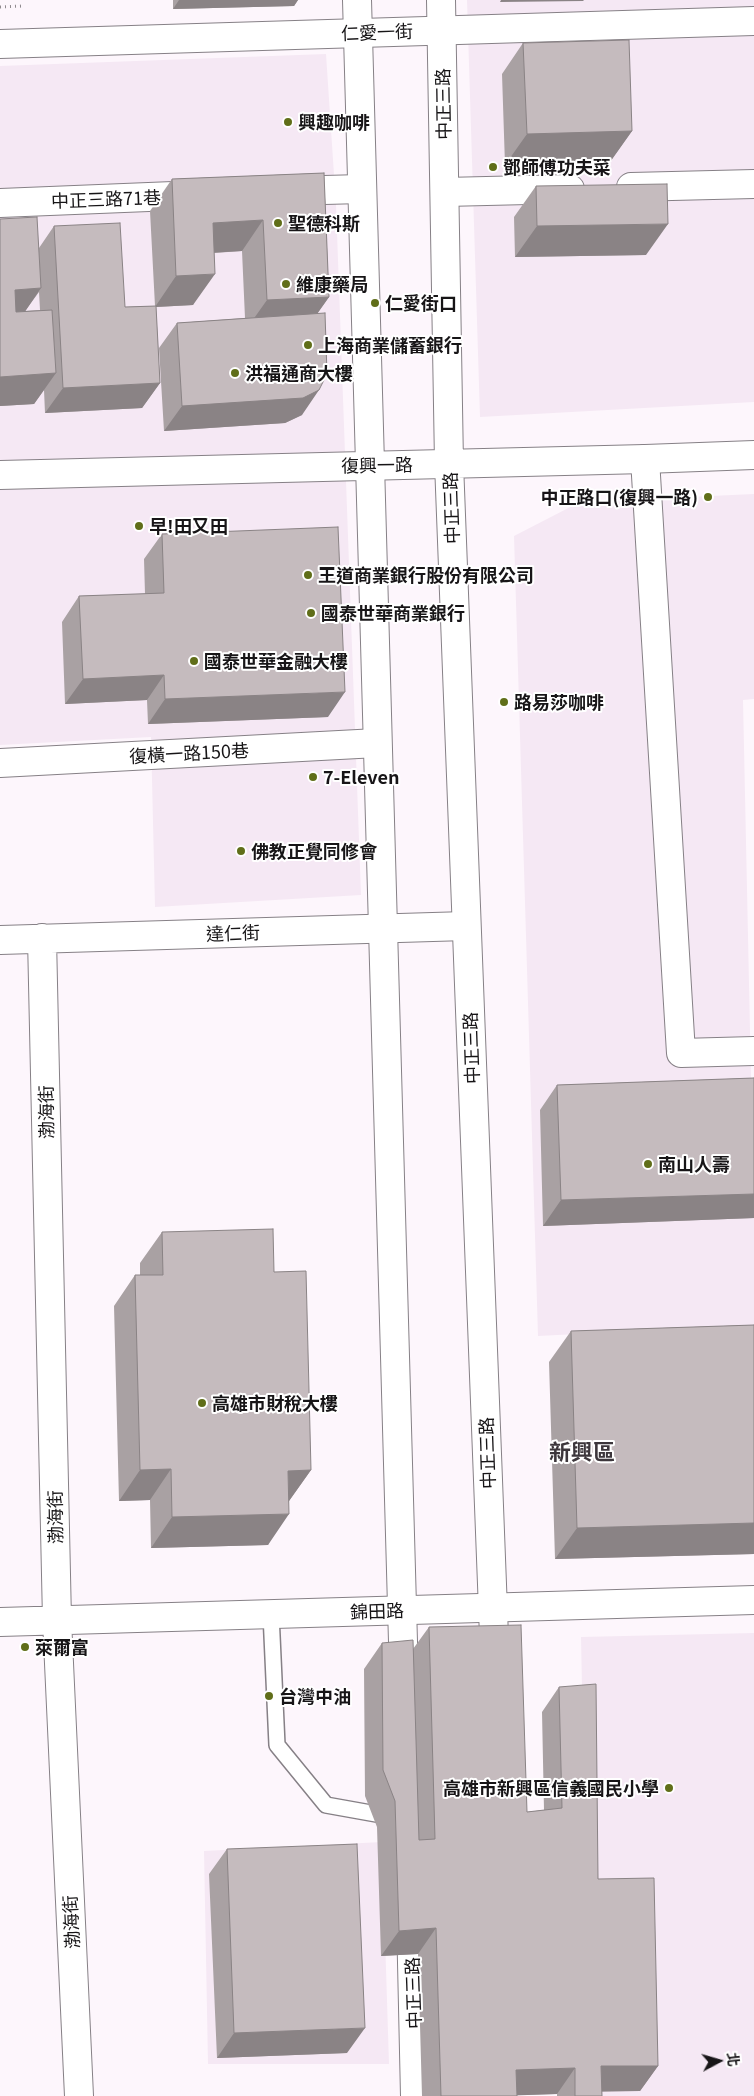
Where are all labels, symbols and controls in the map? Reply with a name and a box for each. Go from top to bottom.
street label: 仁愛一街 [341,20,413,44]
street label: 中正三路 [432,68,454,140]
place label: 興趣咖啡 [298,111,370,133]
marker: 興趣咖啡 [282,116,294,128]
place label: 鄧師傅功夫菜 [503,156,611,178]
marker: 鄧師傅功夫菜 [487,161,499,173]
street label: 中正三路71巷 [51,186,161,212]
place label: 聖德科斯 [288,212,360,234]
marker: 聖德科斯 [272,217,284,229]
place label: 維康藥局 [296,273,368,295]
marker: 維康藥局 [280,278,292,290]
place label: 仁愛街口 [385,292,457,314]
marker: 仁愛街口 [369,297,381,309]
place label: 上海商業儲蓄銀行 [318,334,462,356]
marker: 上海商業儲蓄銀行 [302,339,314,351]
place label: 洪福通商大樓 [245,362,353,384]
marker: 洪福通商大樓 [229,367,241,379]
street label: 復興一路 [341,454,413,476]
street label: 中正三路 [439,472,463,544]
place label: 中正路口(復興一路) [540,486,698,508]
marker: 中正路口(復興一路) [702,491,714,503]
place label: 早!田又田 [149,515,228,537]
marker: 早!田又田 [133,520,145,532]
place label: 王道商業銀行股份有限公司 [318,564,534,586]
marker: 王道商業銀行股份有限公司 [302,569,314,581]
place label: 國泰世華商業銀行 [321,602,465,624]
marker: 國泰世華商業銀行 [305,607,317,619]
place label: 國泰世華金融大樓 [204,650,348,672]
marker: 國泰世華金融大樓 [188,655,200,667]
place label: 路易莎咖啡 [514,691,604,713]
marker: 路易莎咖啡 [498,696,510,708]
street label: 復橫一路150巷 [129,739,249,767]
place label: 7-Eleven [323,766,399,788]
marker: 7-Eleven [307,771,319,783]
place label: 佛教正覺同修會 [251,840,377,862]
marker: 佛教正覺同修會 [235,845,247,857]
street label: 達仁街 [206,921,260,945]
street label: 中正三路 [459,1012,483,1084]
street label: 渤海街 [35,1085,57,1139]
place label: 南山人壽 [658,1153,730,1175]
marker: 南山人壽 [642,1158,654,1170]
place label: 高雄市財稅大樓 [212,1392,338,1414]
marker: 高雄市財稅大樓 [196,1397,208,1409]
street label: 中正三路 [475,1417,499,1489]
district label: 新興區 [549,1439,615,1465]
street label: 渤海街 [44,1490,66,1544]
street label: 錦田路 [350,1599,404,1623]
place label: 萊爾富 [35,1636,89,1658]
marker: 萊爾富 [19,1641,31,1653]
place label: 台灣中油 [279,1685,351,1707]
marker: 台灣中油 [263,1690,275,1702]
place label: 高雄市新興區信義國民小學 [443,1777,659,1799]
marker: 高雄市新興區信義國民小學 [663,1782,675,1794]
street label: 渤海街 [59,1894,83,1950]
street label: 中正三路 [401,1957,425,2029]
north arrow [694,2036,744,2086]
text: 北 [723,2051,745,2067]

